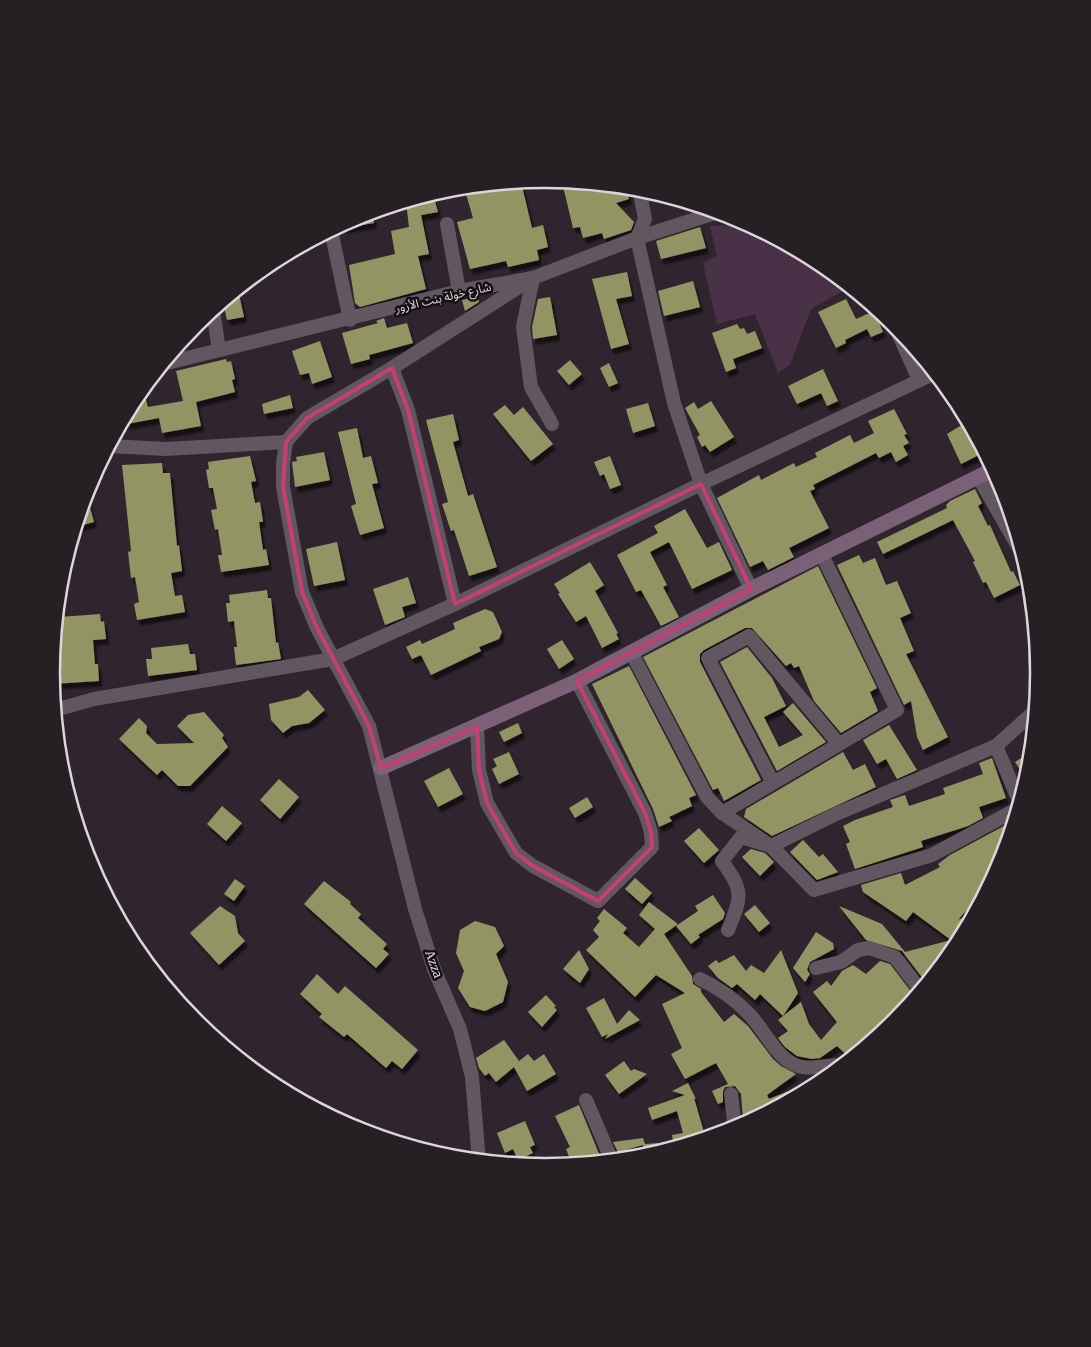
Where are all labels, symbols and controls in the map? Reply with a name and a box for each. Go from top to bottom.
street label: شارع خولة بنت الأزور [393,279,493,318]
street label: Azza [422,947,446,980]

